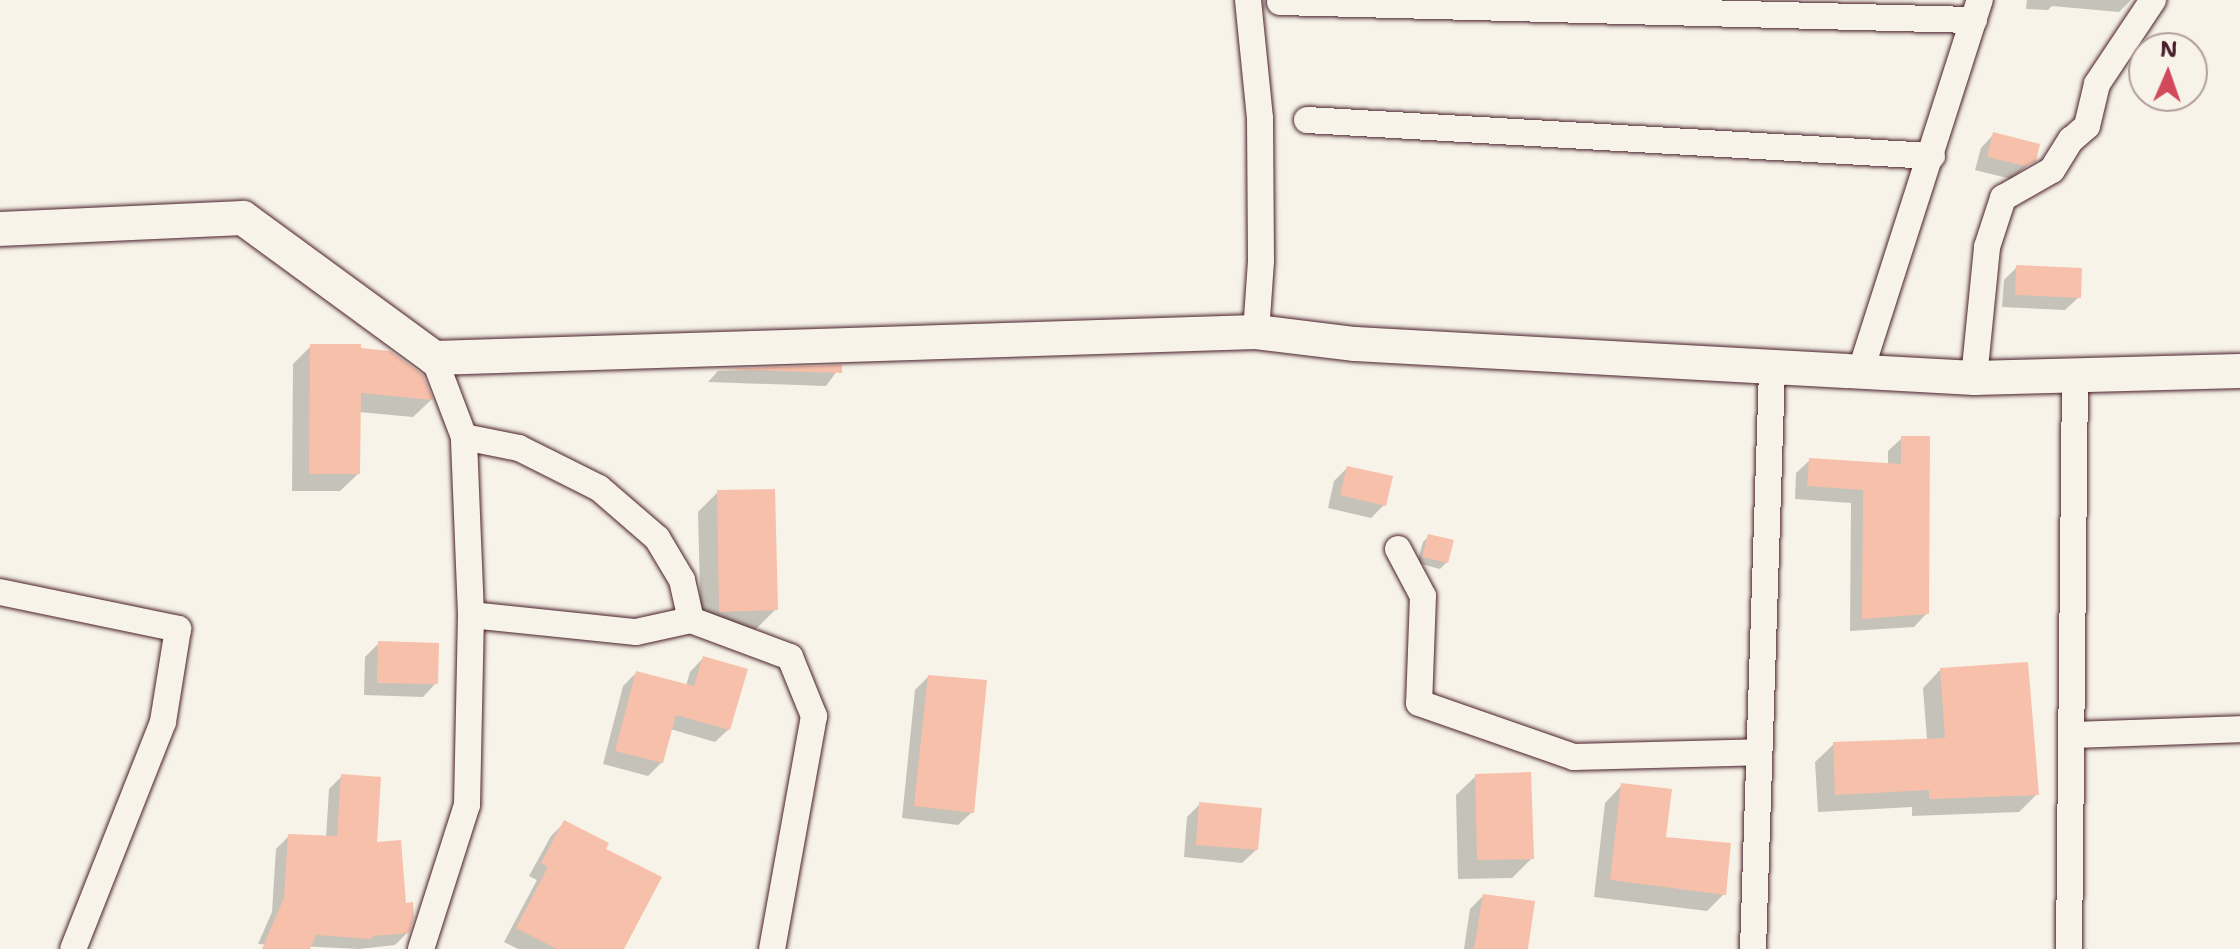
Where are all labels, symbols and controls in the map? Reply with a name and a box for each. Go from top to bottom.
north arrow [2128,32,2208,112]
text: N [2160,35,2178,64]

